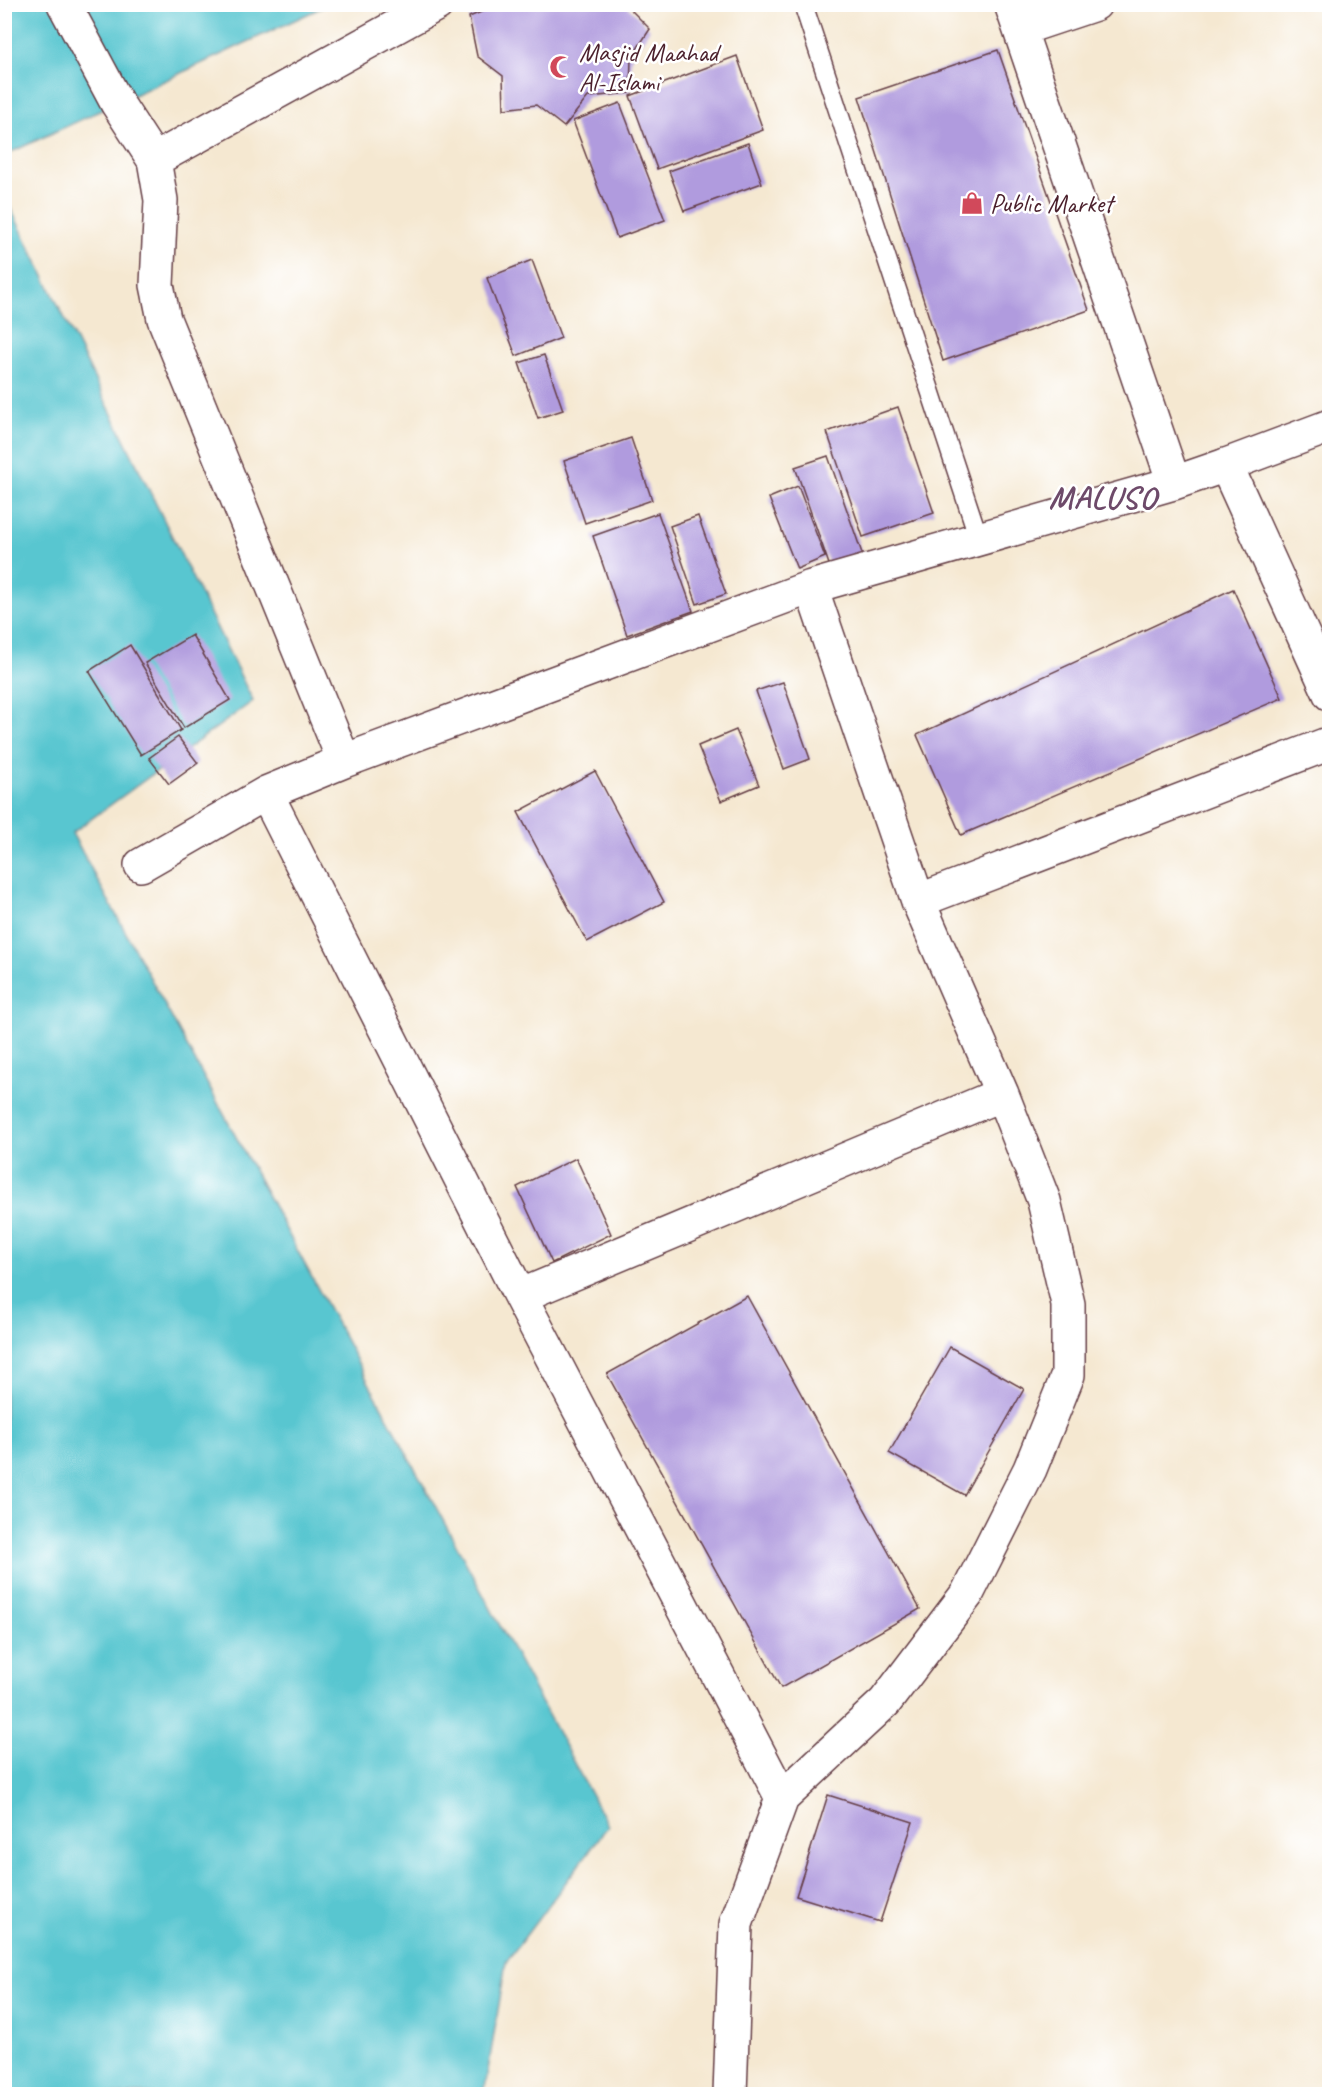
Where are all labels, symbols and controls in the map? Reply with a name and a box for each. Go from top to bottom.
place label: Masjid Maahad Al-Islami [579,36,722,99]
mosque icon: Masjid Maahad Al-Islami [548,54,574,80]
place label: Public Market [990,187,1116,220]
shop icon: Public Market [959,190,985,216]
district label: MALUSO [1049,477,1159,518]

